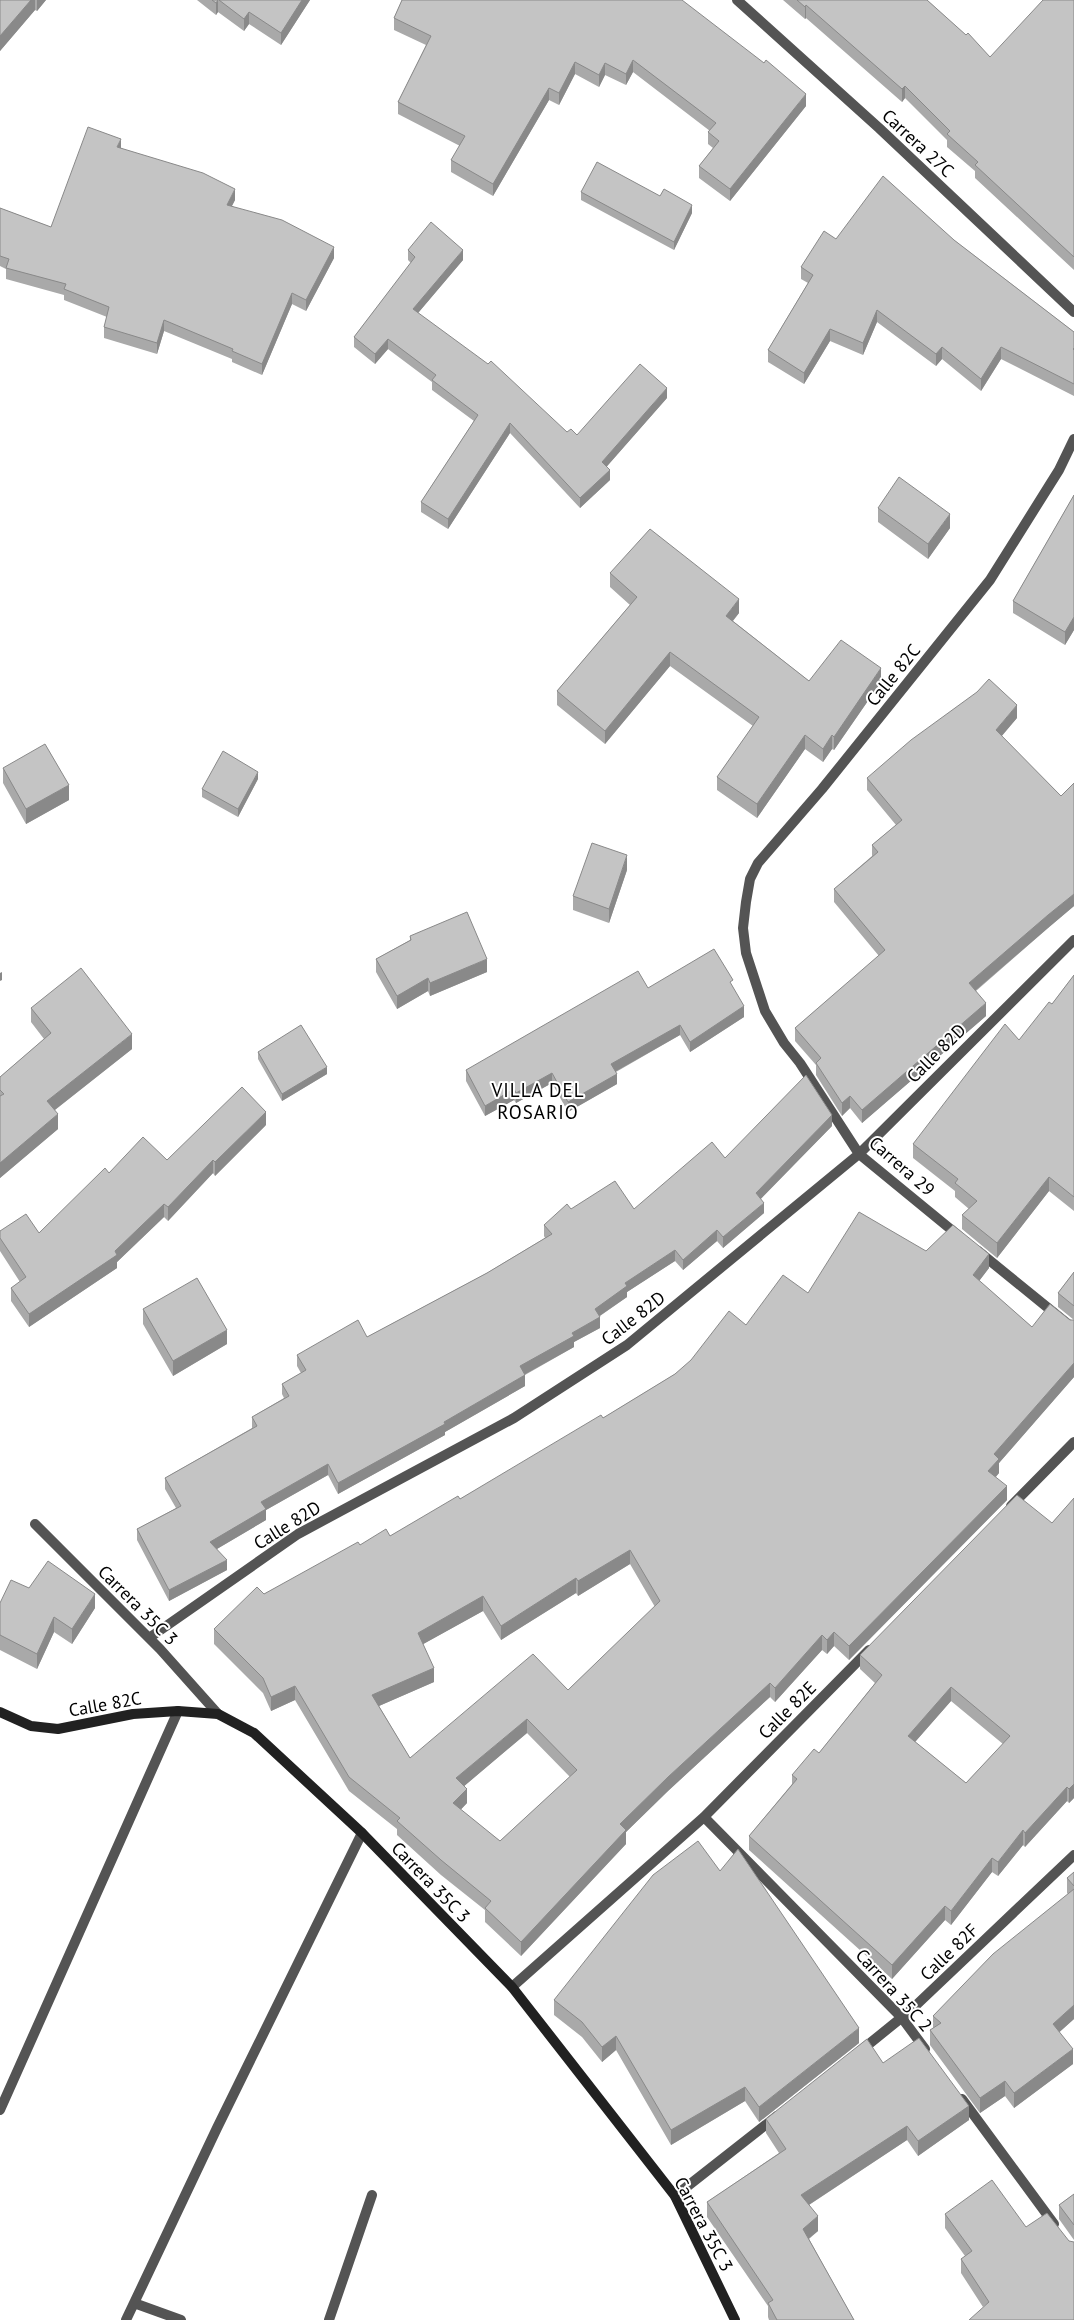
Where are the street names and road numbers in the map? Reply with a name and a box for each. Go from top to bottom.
street label: Carrera 27C [877,104,959,182]
street label: Calle 82C [861,639,925,711]
street label: Calle 82D [901,1018,971,1088]
street label: Carrera 29 [864,1131,940,1201]
street label: Calle 82D [596,1286,670,1350]
street label: Calle 82D [249,1495,325,1555]
street label: Carrera 35C 3 [93,1560,183,1650]
street label: Calle 82E [753,1676,821,1744]
street label: Calle 82C [67,1686,143,1722]
street label: Carrera 35C 3 [387,1837,475,1927]
street label: Calle 82F [915,1919,983,1985]
street label: Carrera 35C 2 [851,1944,937,2036]
street label: Carrera 35C 3 [669,2173,739,2275]

